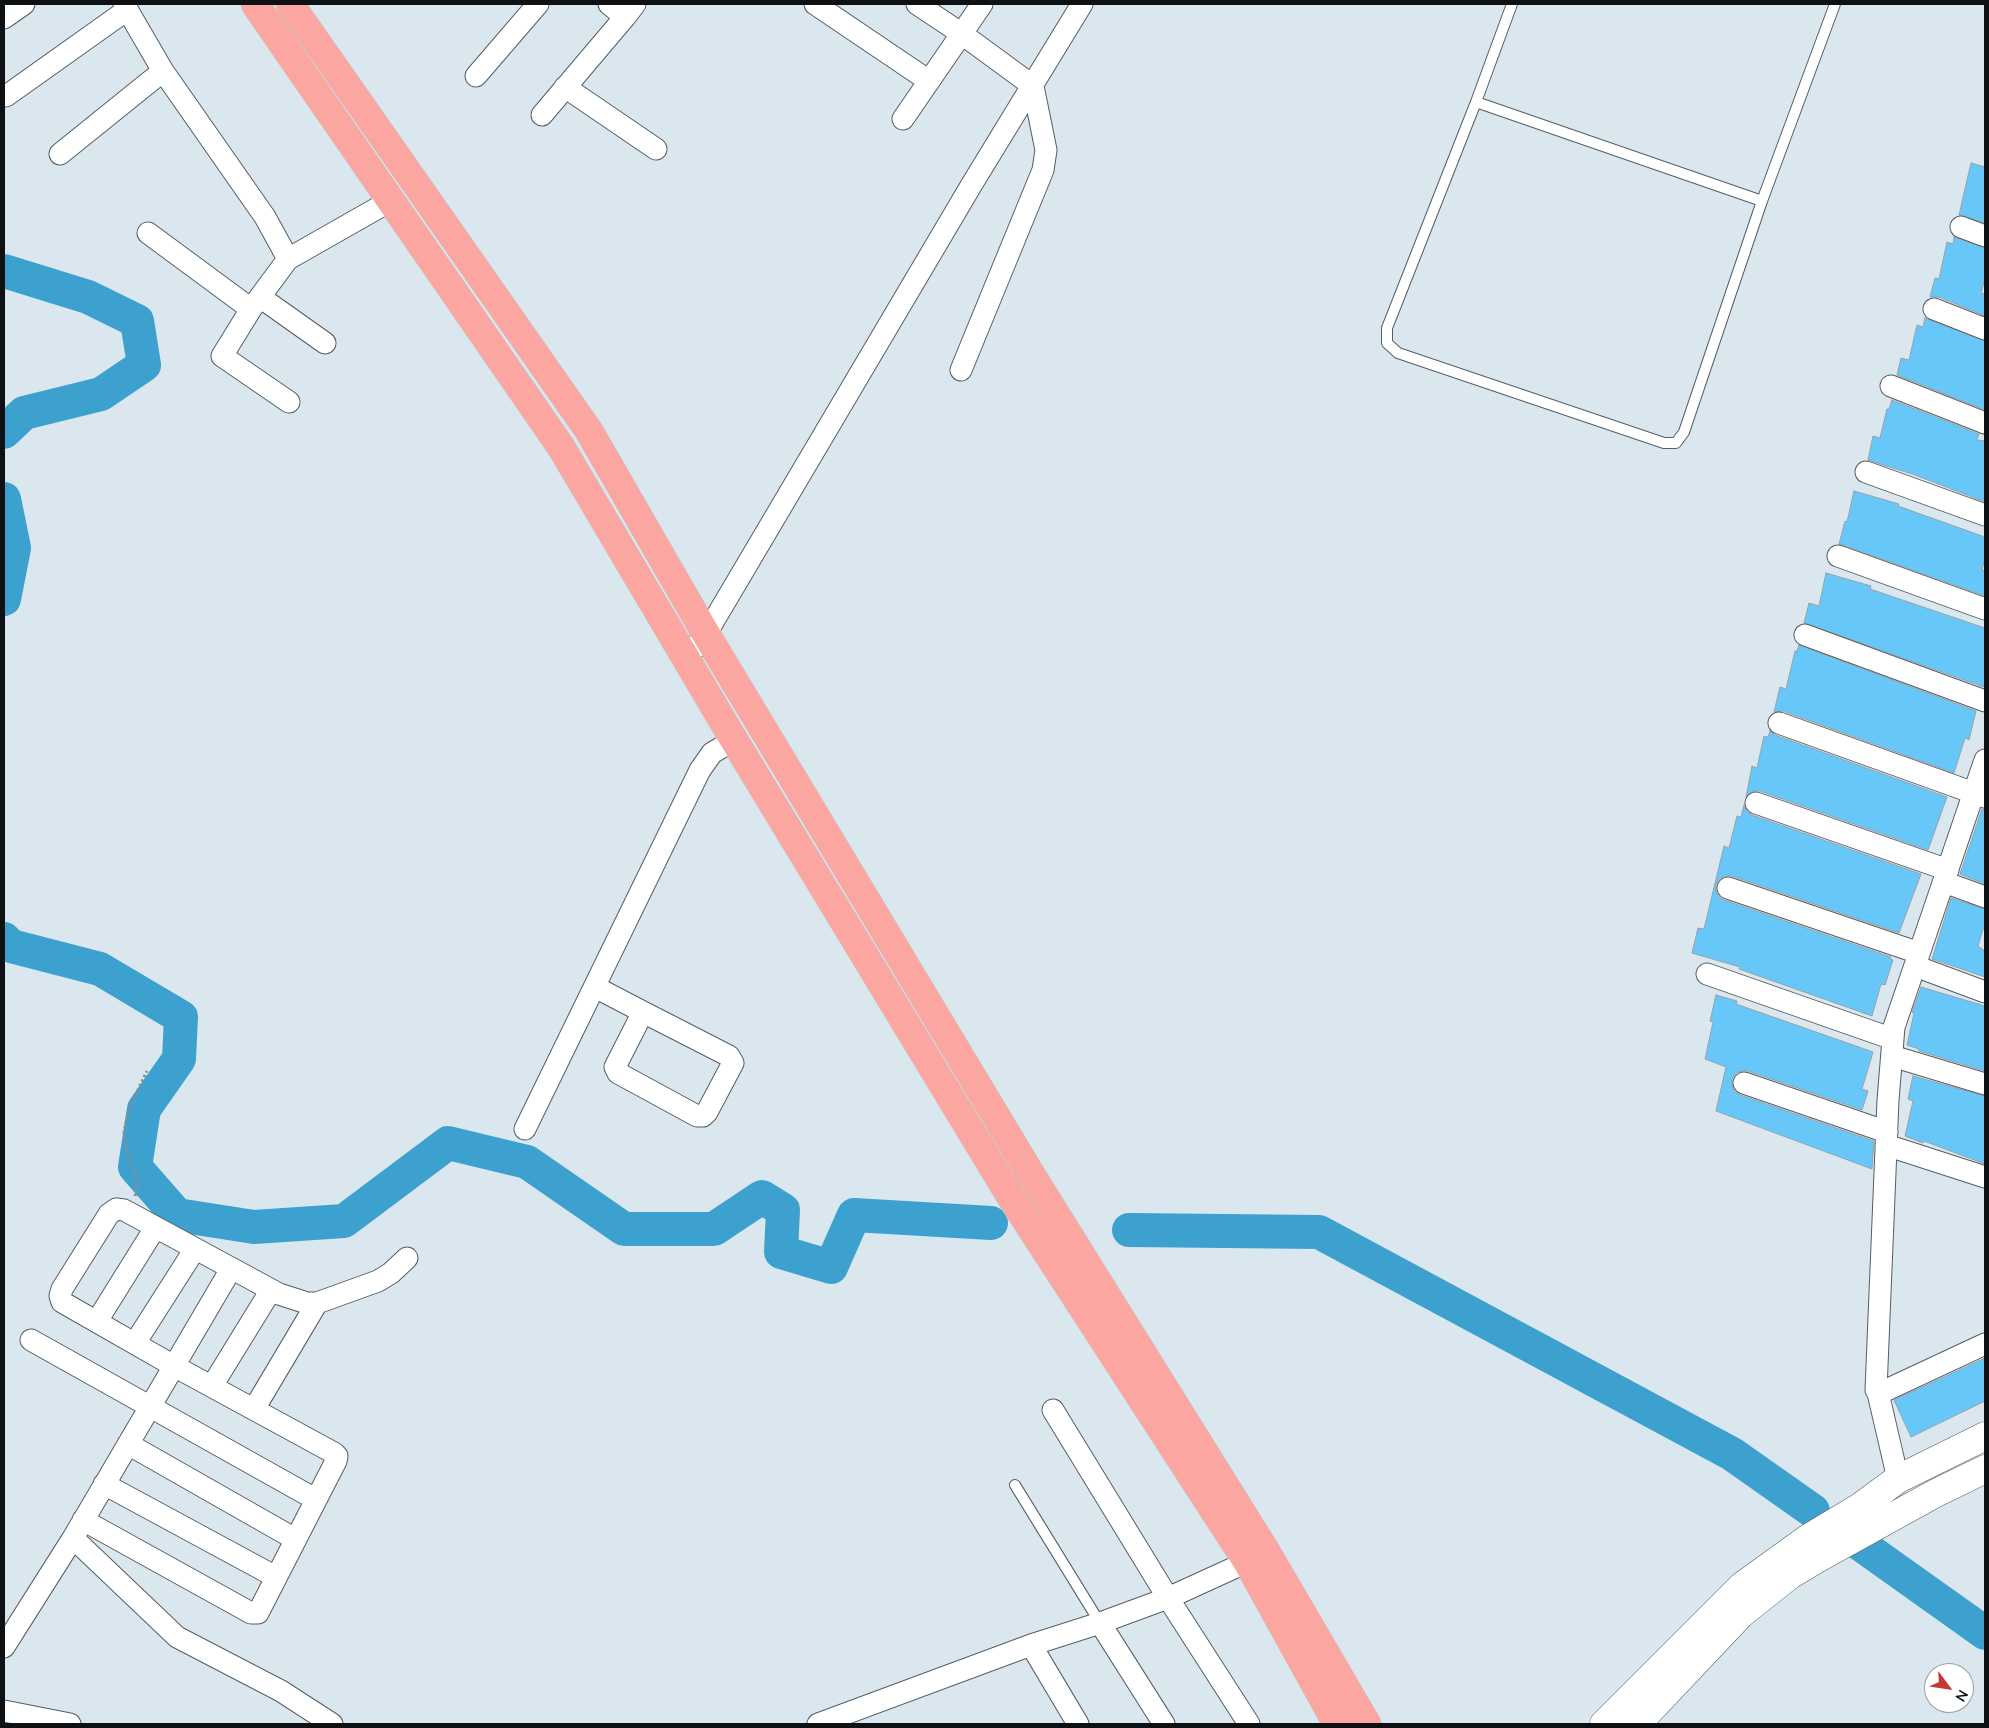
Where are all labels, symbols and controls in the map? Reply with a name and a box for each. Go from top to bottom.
north arrow [1924,1663,1974,1713]
text: N [1951,1686,1972,1705]

